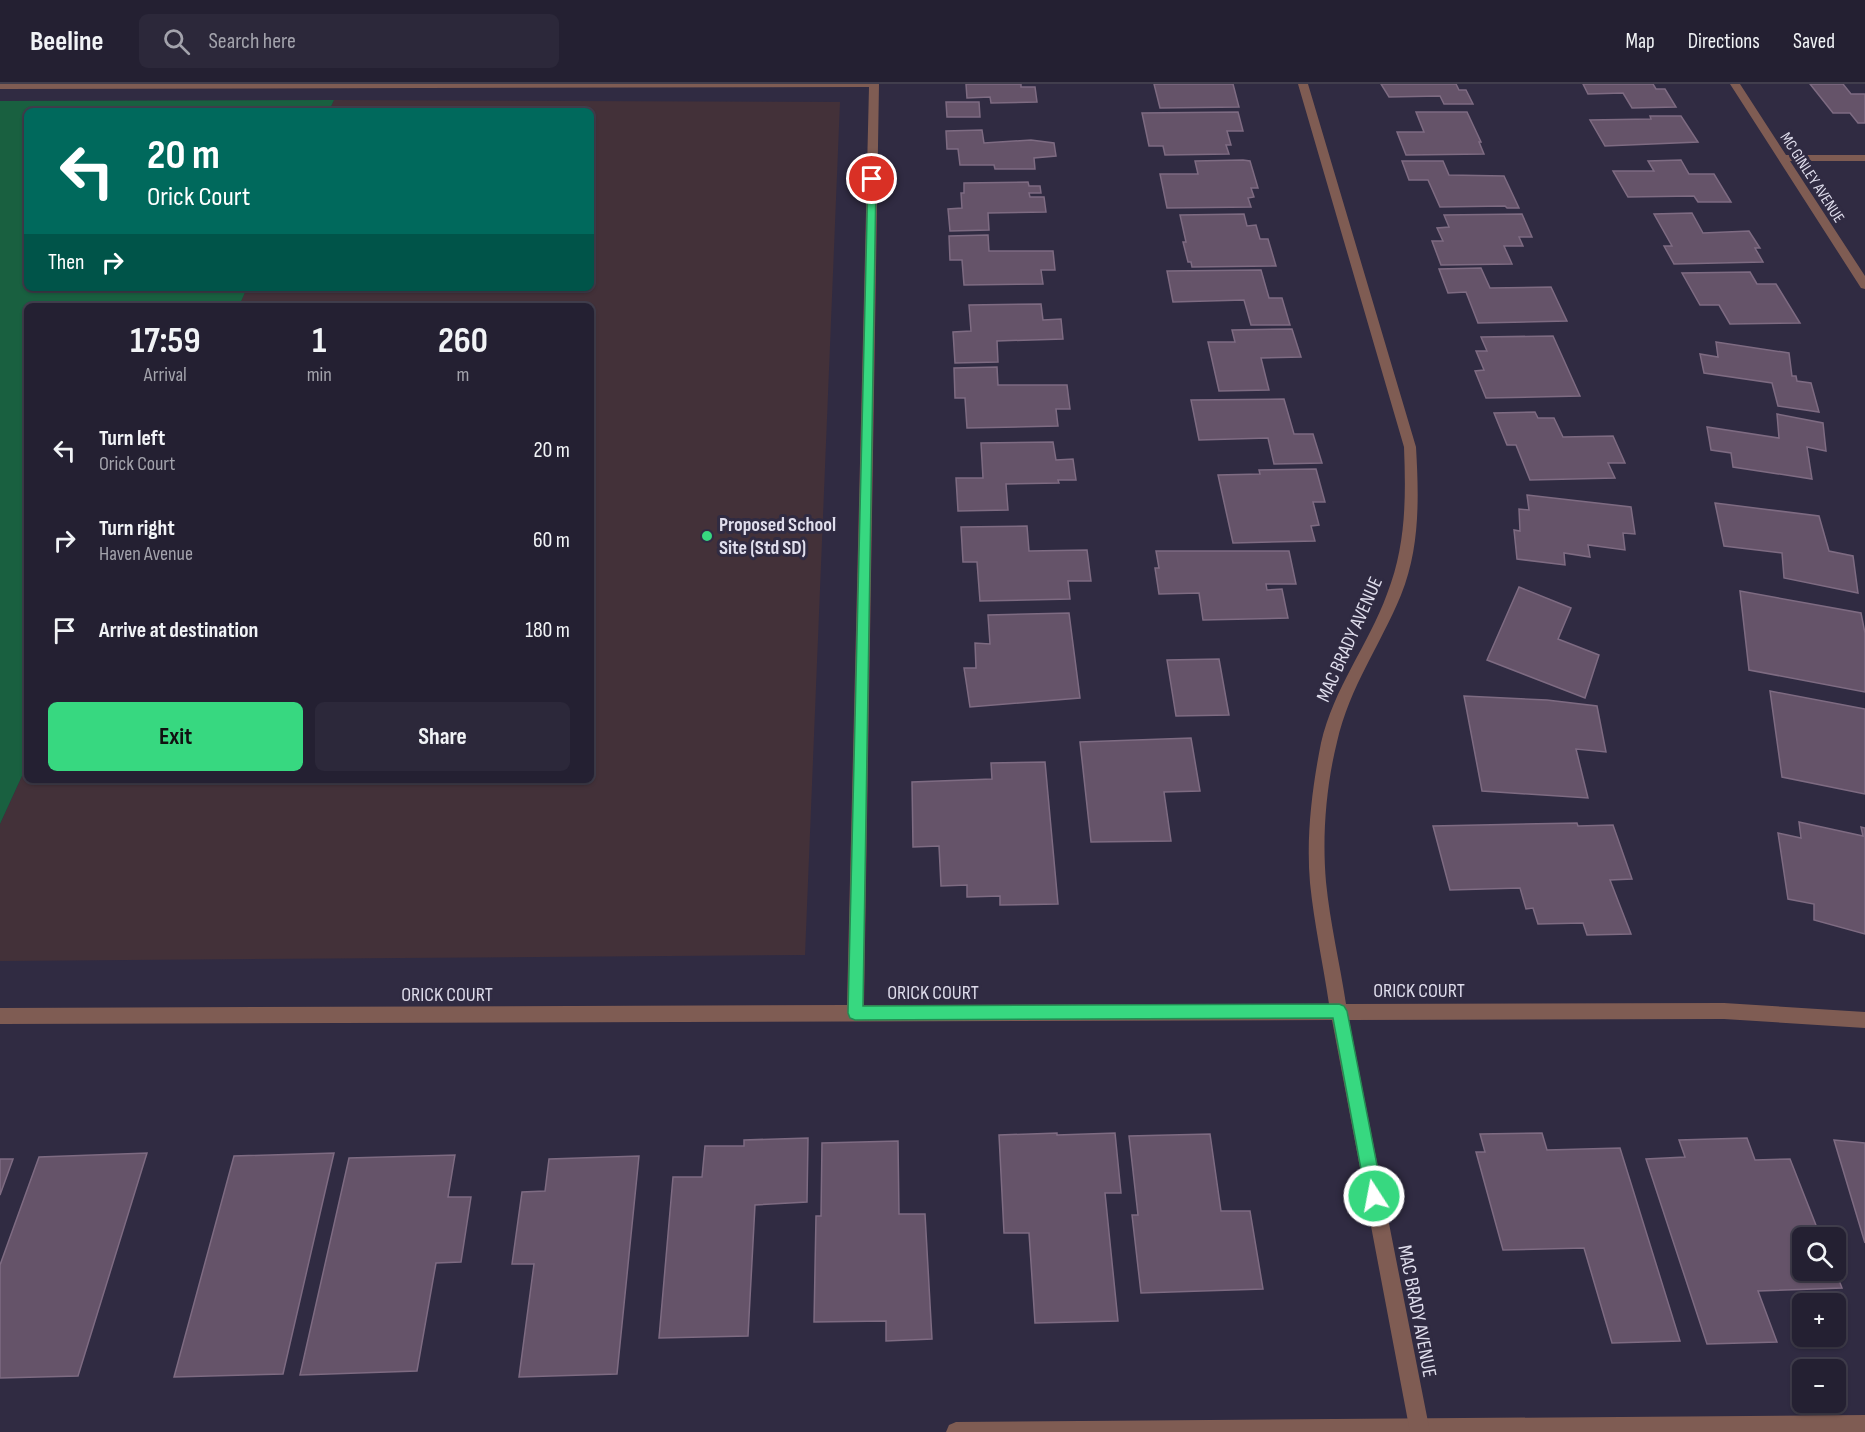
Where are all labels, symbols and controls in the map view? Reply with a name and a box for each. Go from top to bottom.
search box [139,14,559,68]
text: Beeline [30,25,103,58]
icon: search [160,25,193,58]
text: Search here [208,28,296,55]
text: Map [1625,29,1655,54]
text: Directions [1688,29,1760,54]
text: Saved [1793,29,1835,54]
street label: MC GINLEY AVENUE [1776,129,1848,227]
text: 20 m [147,130,220,181]
icon: left [48,132,126,210]
pin [846,153,897,204]
icon: arrive [855,162,888,195]
text: Orick Court [147,181,250,213]
icon: right [96,246,129,279]
text: Then [48,249,84,276]
text: 17:59 [130,320,200,363]
text: 1 [312,320,326,363]
text: 260 [438,320,488,363]
text: Arrival [144,363,187,387]
text: min [307,363,332,387]
text: m [456,363,469,387]
text: Turn left [99,425,165,452]
icon: left [48,434,81,467]
text: 20 m [534,437,570,464]
text: Orick Court [99,452,175,476]
place label: Proposed School Site (Std SD) [719,513,836,560]
text: Turn right [99,515,175,542]
icon: right [48,524,81,557]
text: 60 m [533,527,570,554]
marker: Proposed School Site (Std SD) [700,529,714,543]
text: Haven Avenue [99,542,193,566]
street label: MAC BRADY AVENUE [1312,573,1388,706]
icon: arrive [48,614,81,647]
text: Arrive at destination [99,617,258,644]
text: 180 m [525,617,570,644]
button: Exit [48,702,303,771]
button: Share [315,702,570,771]
street label: ORICK COURT [1373,979,1465,1003]
street label: ORICK COURT [887,981,979,1005]
street label: ORICK COURT [401,983,493,1007]
position arrow [1342,1164,1406,1228]
map controls [1792,1227,1846,1413]
button: search [1792,1227,1846,1281]
street label: MAC BRADY AVENUE [1392,1243,1442,1379]
button: + [1792,1293,1846,1347]
button: − [1792,1359,1846,1413]

